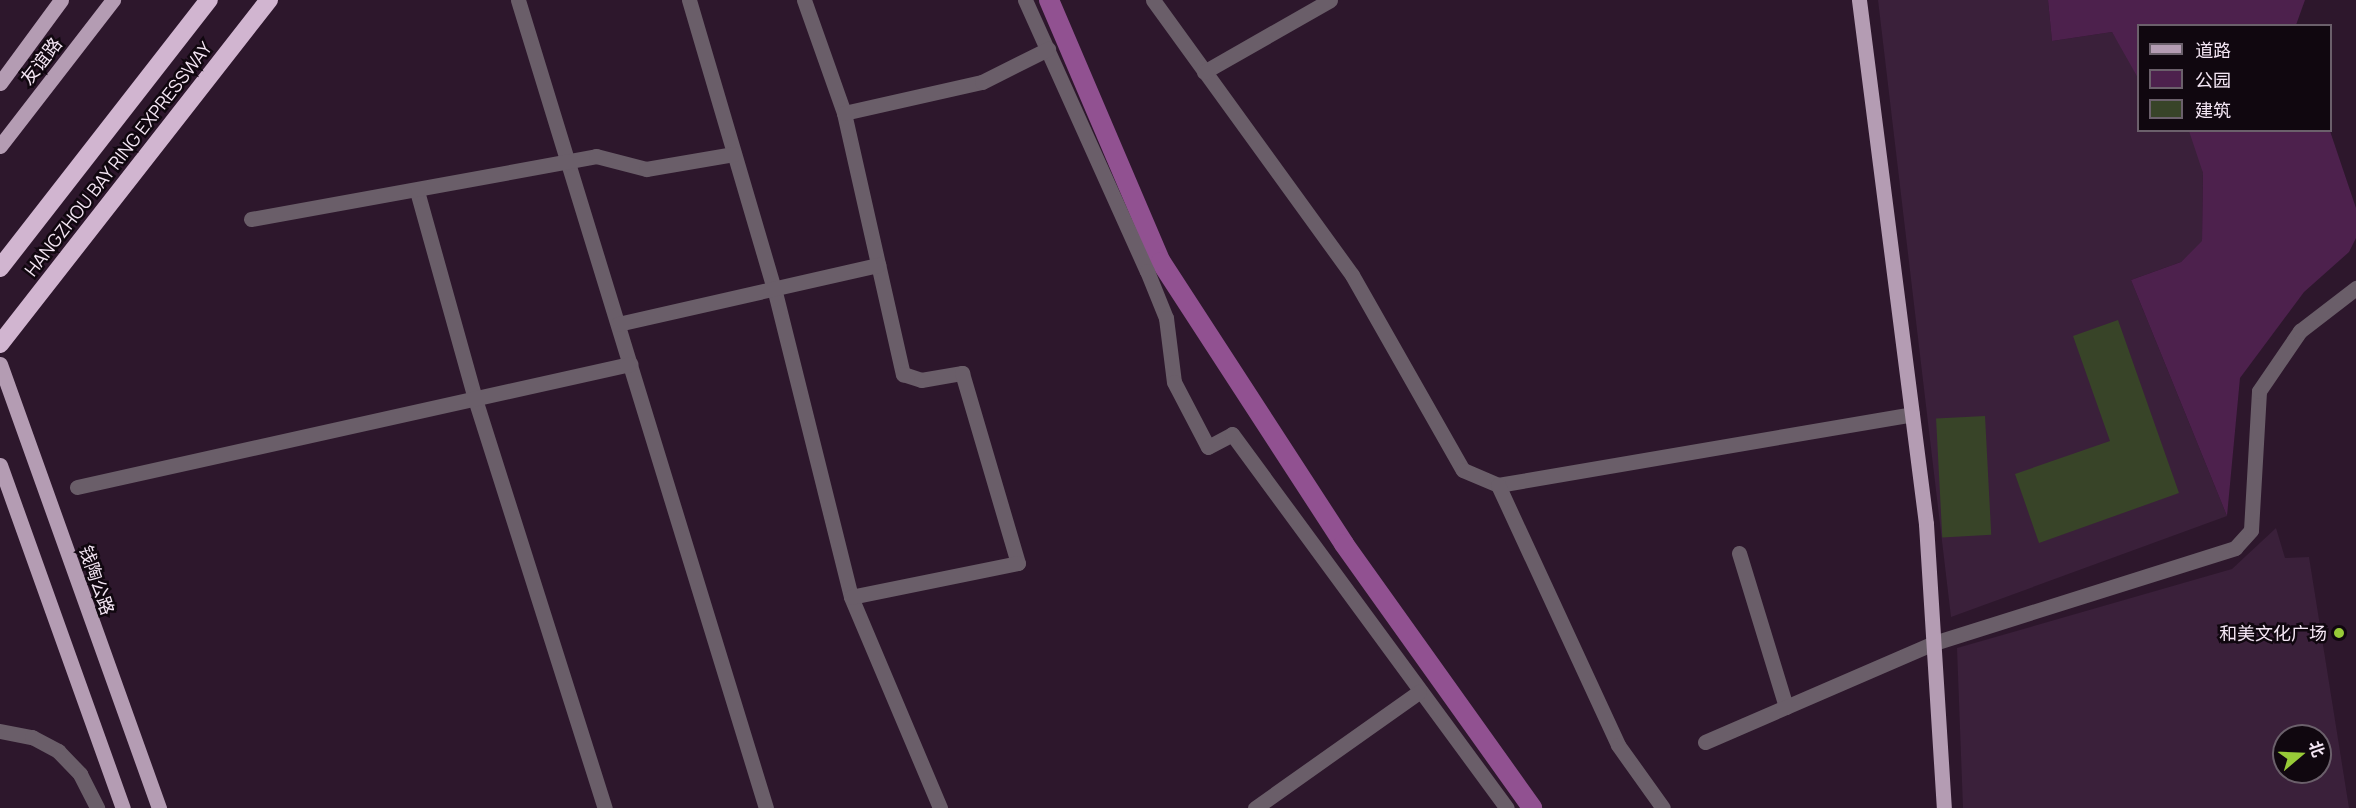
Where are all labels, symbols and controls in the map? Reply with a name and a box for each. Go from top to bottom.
legend [2137,24,2332,132]
street label: 友谊路 [16,33,66,89]
street label: HANGZHOU BAY RING EXPRESSWAY [20,37,216,281]
text: 道路 [2195,38,2231,62]
text: 公园 [2195,68,2231,92]
text: 建筑 [2195,98,2231,122]
street label: 钱陶公路 [75,542,119,618]
place label: 和美文化广场 [2219,622,2327,644]
marker: 和美文化广场 [2332,626,2346,640]
north arrow [2272,724,2332,784]
text: 北 [2304,738,2330,760]

